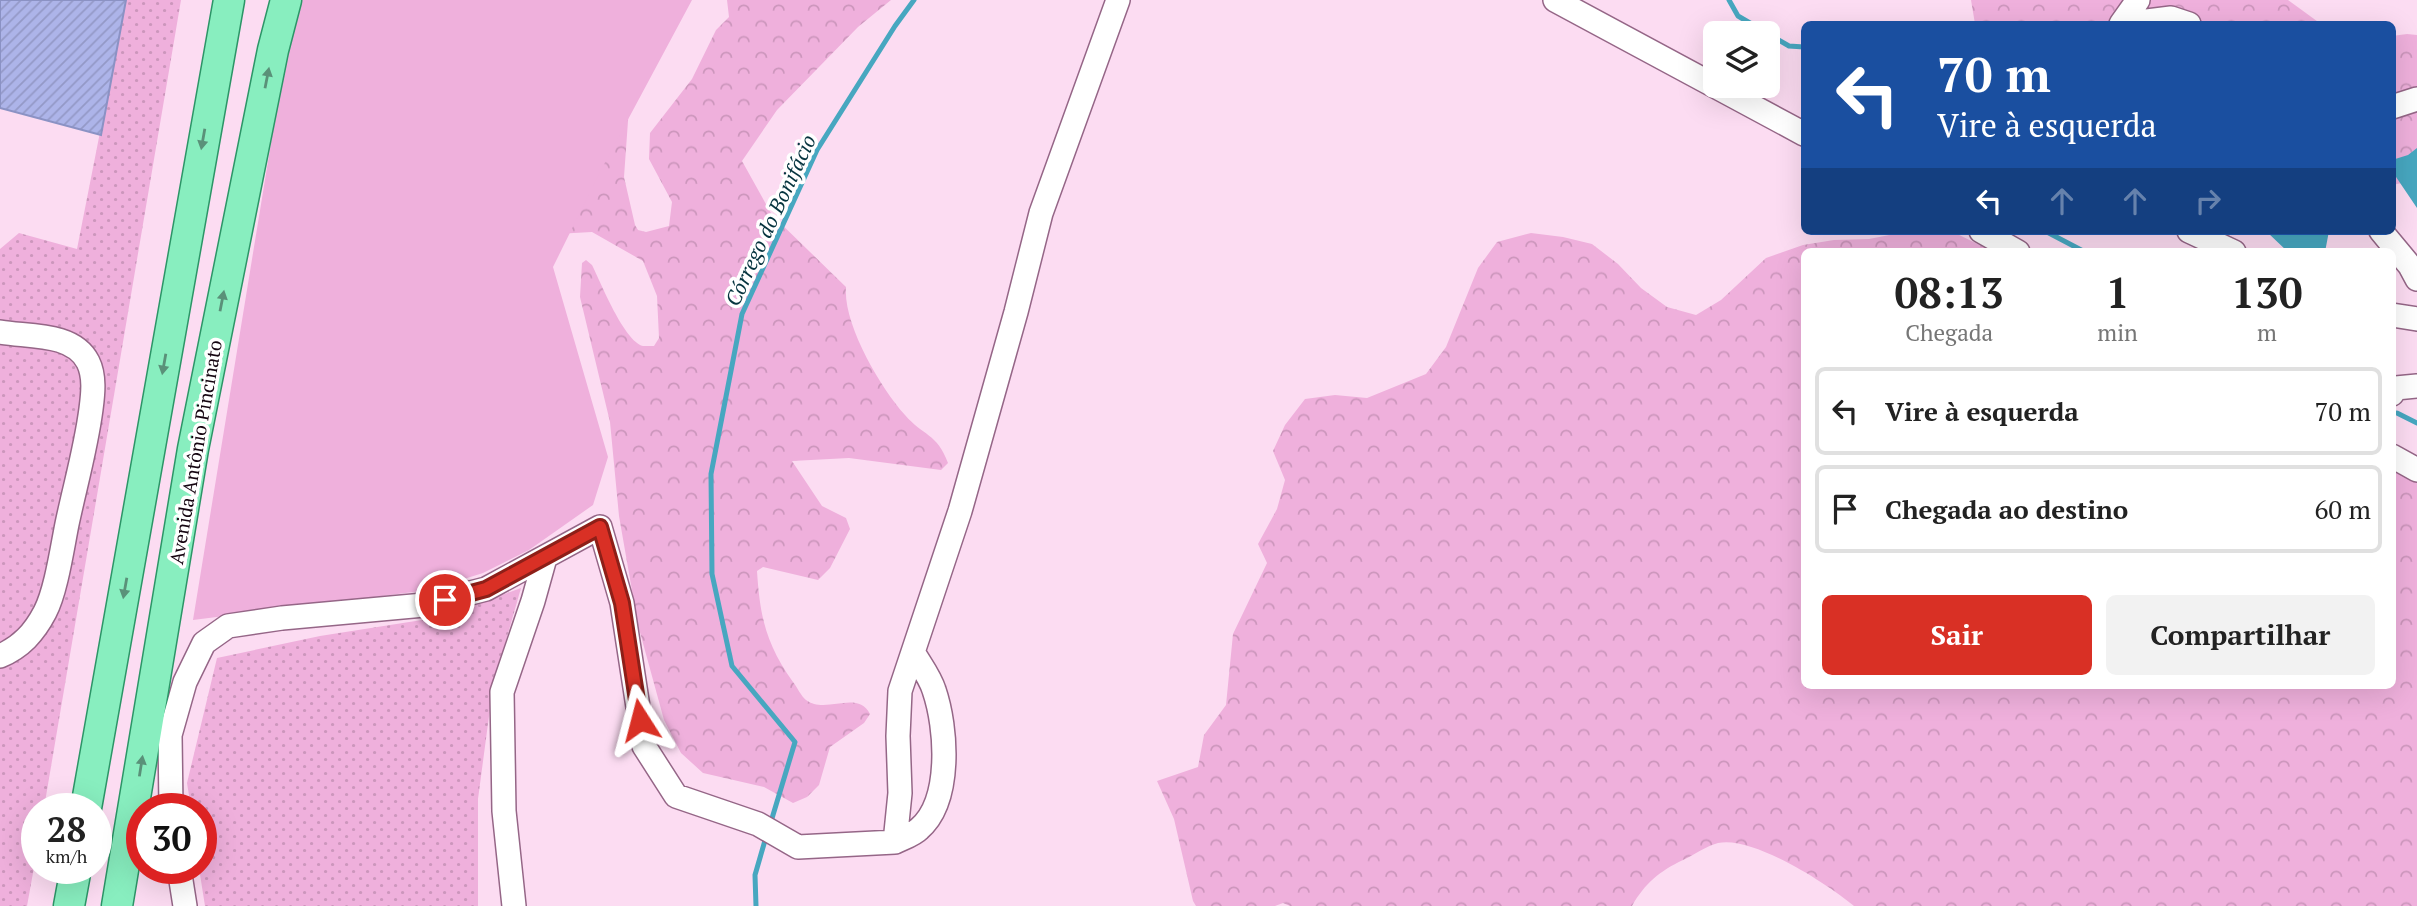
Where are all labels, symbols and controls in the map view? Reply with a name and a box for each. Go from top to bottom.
map controls [1703,21,1780,98]
button: layers [1703,21,1780,98]
text: 70 m [1937,41,2051,106]
icon: left [1822,49,1913,140]
one-way arrow [262,67,273,89]
text: Vire à esquerda [1937,104,2157,146]
one-way arrow [197,129,208,151]
water label: Córrego do Bonifácio [718,130,822,310]
icon: left [1970,182,2008,220]
icon: ahead [2043,182,2081,220]
icon: ahead [2116,182,2154,220]
icon: right [2189,182,2227,220]
text: 08:13 [1895,264,2004,320]
text: 1 [2106,264,2129,320]
text: 130 [2231,264,2302,320]
one-way arrow [217,290,228,312]
text: Chegada [1905,317,1993,348]
text: min [2097,317,2138,348]
text: m [2257,317,2277,348]
street label: Avenida Antônio Pincinato [163,338,227,566]
one-way arrow [158,353,169,375]
icon: left [1826,392,1864,430]
text: Vire à esquerda [1885,394,2079,428]
text: 70 m [2315,394,2371,428]
icon: arrive [1826,490,1864,528]
text: Chegada ao destino [1885,492,2128,526]
text: 60 m [2315,492,2371,526]
pin [415,570,475,630]
one-way arrow [119,577,130,599]
icon: arrive [426,581,464,619]
button: Sair [1822,595,2092,675]
button: Compartilhar [2106,595,2375,675]
position arrow [603,683,677,757]
one-way arrow [136,755,147,777]
speed limit sign: 30 [126,793,217,884]
text: 28 [47,806,86,852]
text: km/h [46,844,87,868]

